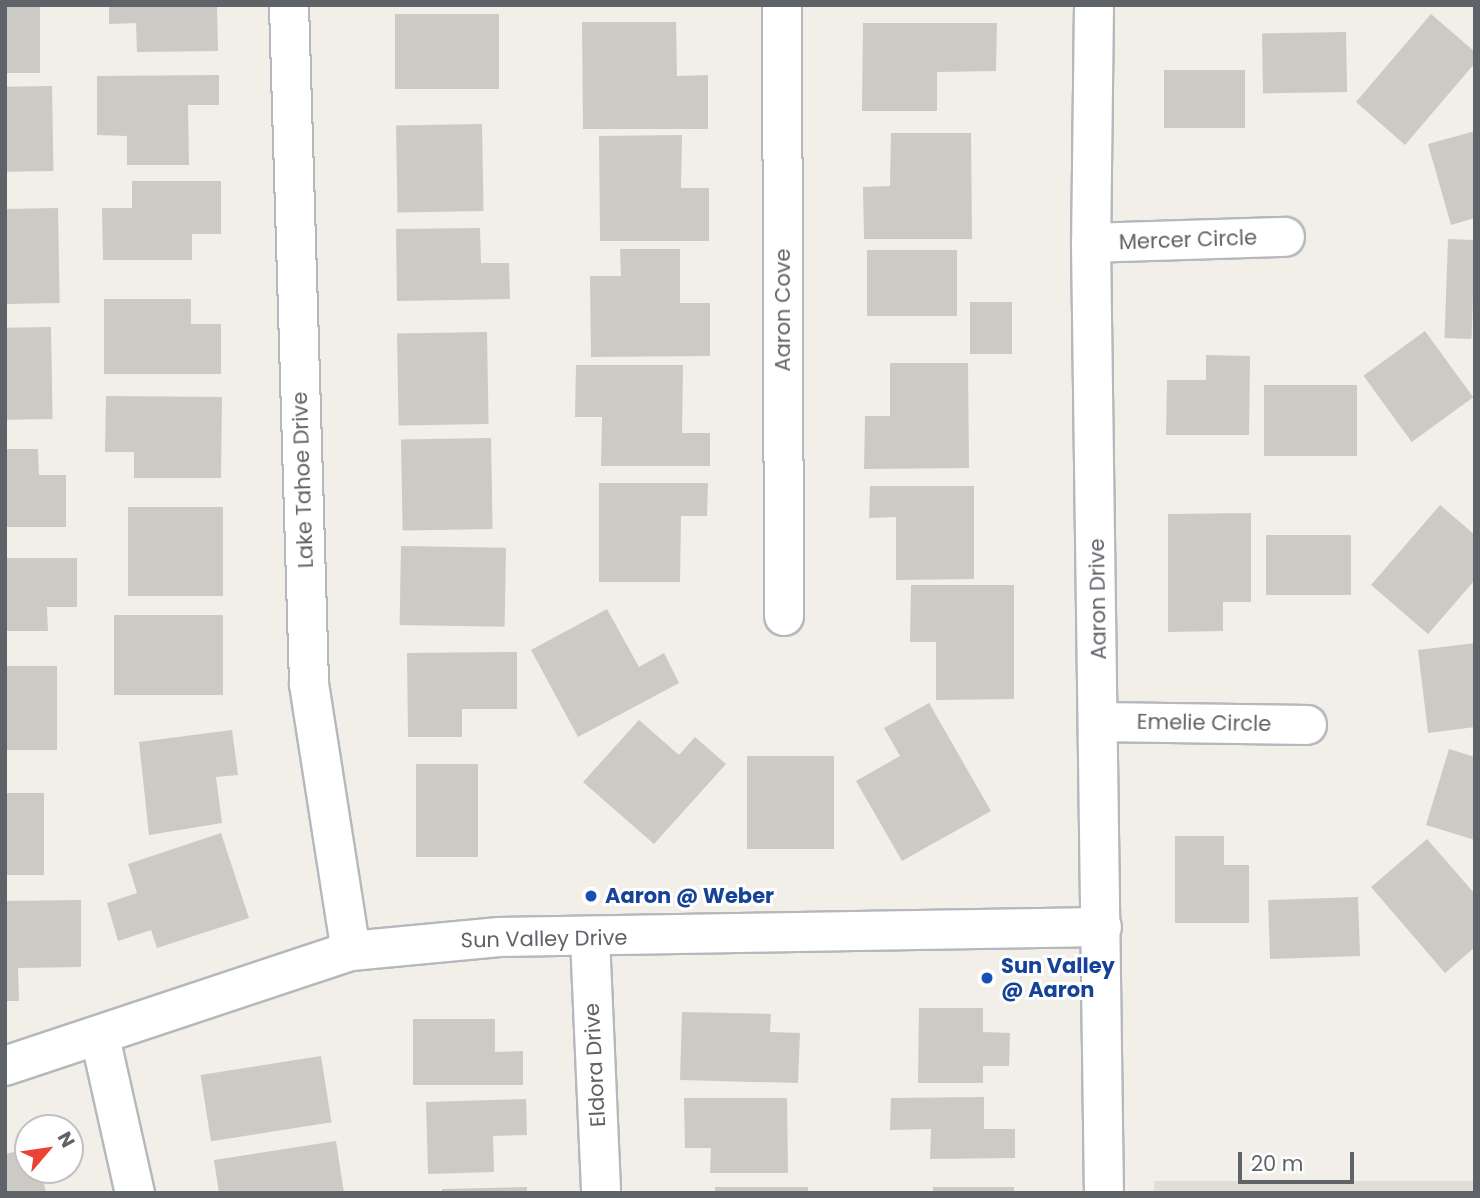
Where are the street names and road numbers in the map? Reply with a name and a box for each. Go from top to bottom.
street label: Mercer Circle [1118,225,1258,255]
street label: Aaron Cove [770,248,796,372]
street label: Lake Tahoe Drive [287,391,319,569]
street label: Aaron Drive [1084,538,1112,660]
street label: Emelie Circle [1137,709,1271,737]
street label: Sun Valley Drive [460,925,628,953]
street label: Eldora Drive [579,1002,611,1128]

